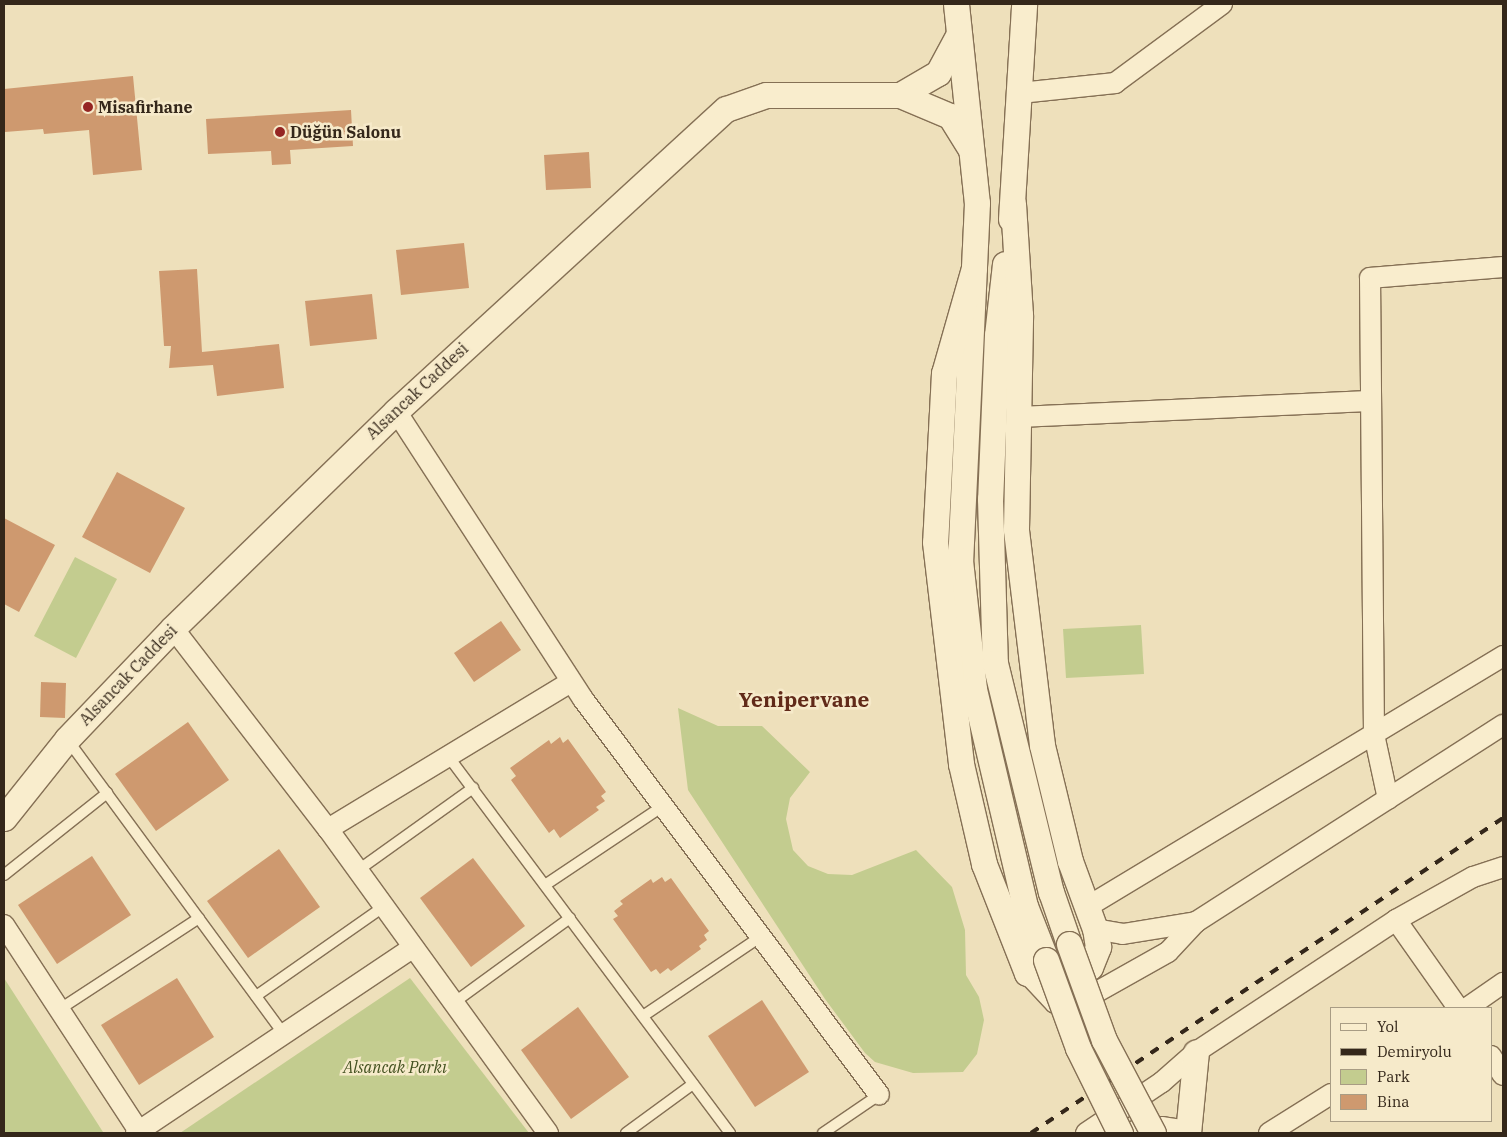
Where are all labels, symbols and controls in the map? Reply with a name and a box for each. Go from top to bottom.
place label: Misafirhane [98,97,193,117]
marker: Misafirhane [82,101,94,113]
place label: Düğün Salonu [290,122,401,142]
marker: Düğün Salonu [274,126,286,138]
street label: Alsancak Caddesi [362,339,472,443]
street label: Alsancak Caddesi [75,621,181,729]
district label: Yenipervane [739,686,869,712]
legend [1330,1007,1492,1122]
text: Yol [1377,1017,1398,1036]
text: Demiryolu [1377,1042,1452,1061]
park label: Alsancak Parkı [343,1057,447,1077]
text: Park [1377,1067,1410,1086]
text: Bina [1377,1092,1410,1111]

